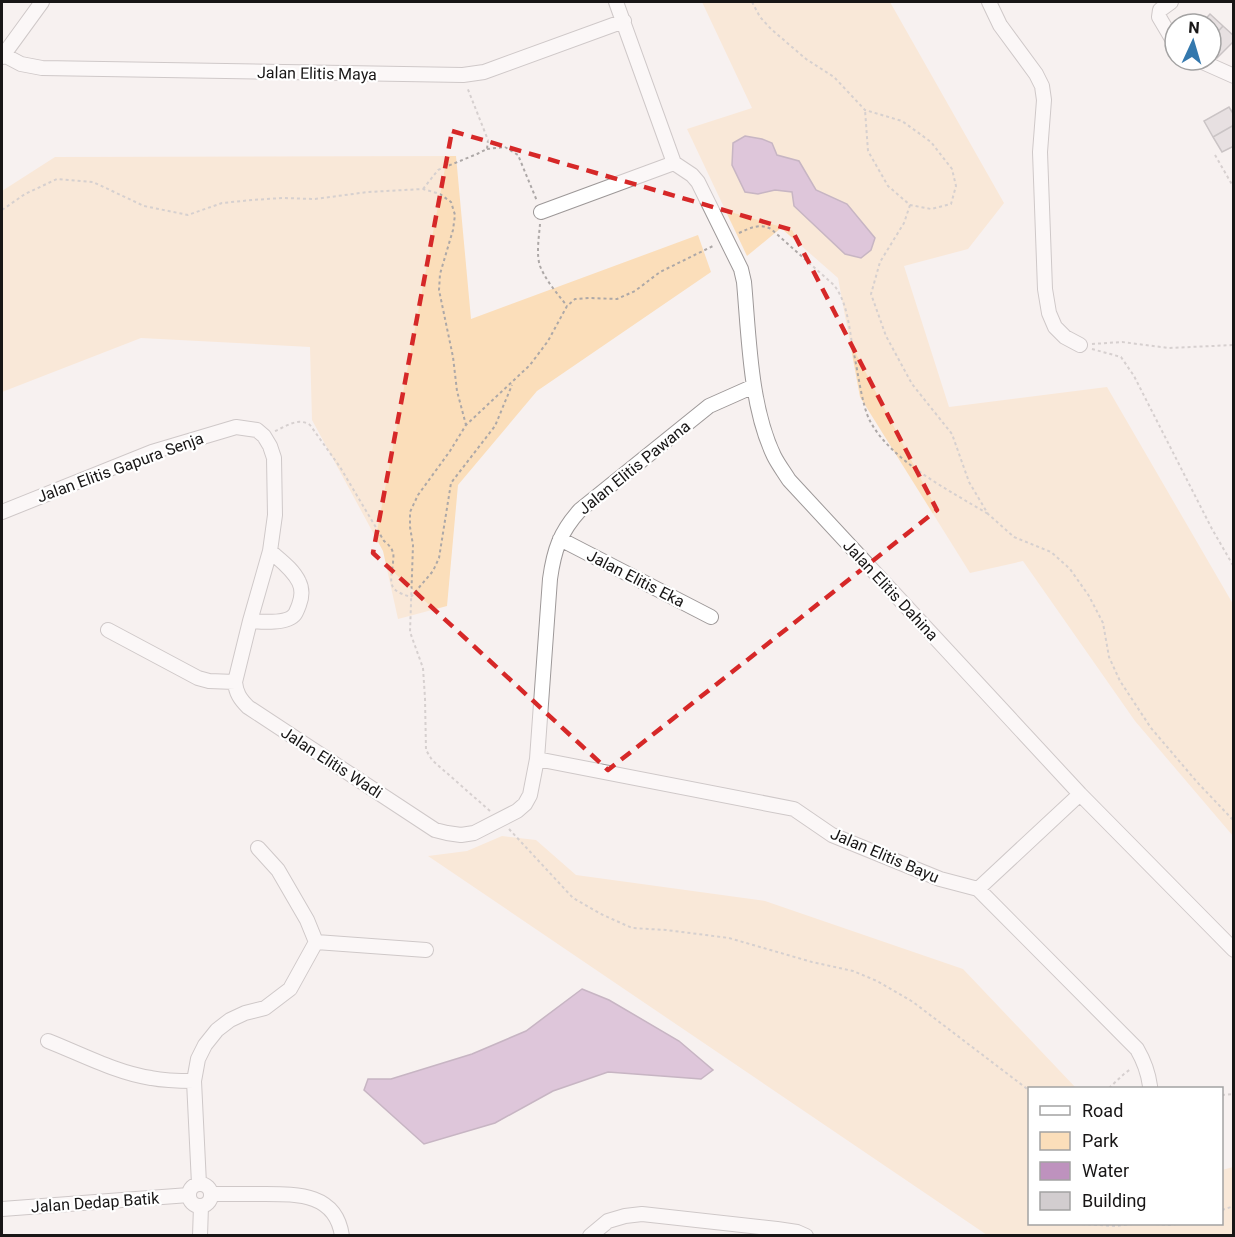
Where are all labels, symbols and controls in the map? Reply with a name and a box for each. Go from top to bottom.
north arrow [1163,12,1223,72]
text: N [1188,18,1200,37]
street label: Jalan Elitis Maya [257,63,377,84]
street label: Jalan Elitis Pawana [575,417,694,518]
street label: Jalan Elitis Gapura Senja [34,428,206,506]
street label: Jalan Elitis Dahina [839,536,942,645]
street label: Jalan Elitis Eka [584,546,688,611]
street label: Jalan Elitis Wadi [278,723,386,802]
street label: Jalan Elitis Bayu [828,824,942,887]
legend [1028,1087,1223,1225]
text: Road [1082,1100,1123,1121]
text: Park [1082,1130,1119,1151]
text: Water [1082,1160,1129,1181]
street label: Jalan Dedap Batik [30,1188,161,1216]
text: Building [1082,1190,1146,1211]

